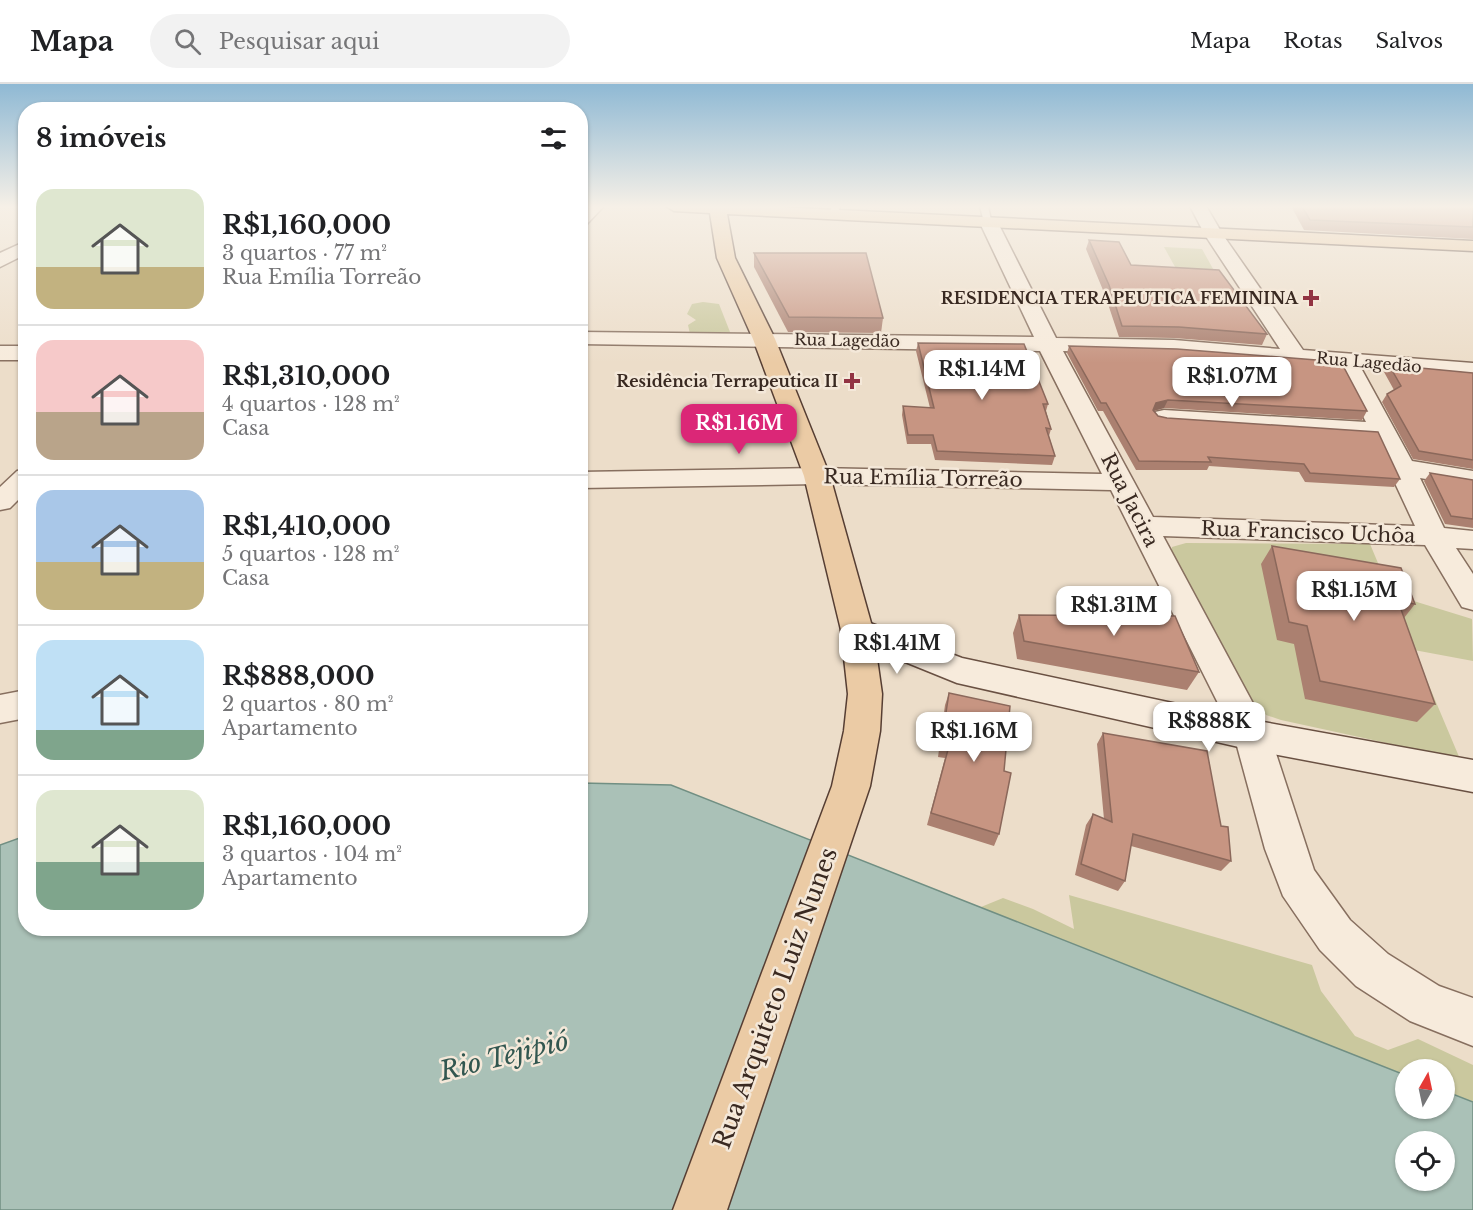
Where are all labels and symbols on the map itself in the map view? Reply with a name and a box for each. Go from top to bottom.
place label: RESIDENCIA TERAPEUTICA FEMININA [941,288,1299,308]
marker: RESIDENCIA TERAPEUTICA FEMININA [1302,289,1320,307]
street label: Rua Lagedão [794,329,900,351]
street label: Rua Lagedão [1315,347,1423,377]
pin: R$1.14M [927,350,1037,401]
pin: R$1.07M [1177,357,1287,408]
place label: Residência Terrapeutica II [616,371,838,391]
marker: Residência Terrapeutica II [843,372,861,390]
pin: R$1.16M [684,404,794,455]
street label: Rua Jacira [1096,449,1164,552]
street label: Rua Emília Torreão [823,464,1023,492]
street label: Rua Francisco Uchôa [1200,516,1417,548]
pin: R$1.15M [1299,571,1409,622]
pin: R$1.31M [1059,586,1169,637]
pin: R$1.41M [842,624,952,675]
pin: R$888K [1160,702,1258,753]
pin: R$1.16M [919,712,1029,763]
street label: Rua Arquiteto Luiz Nunes [707,843,843,1153]
water label: Rio Tejipió [435,1024,572,1088]
north arrow [1395,1059,1455,1119]

